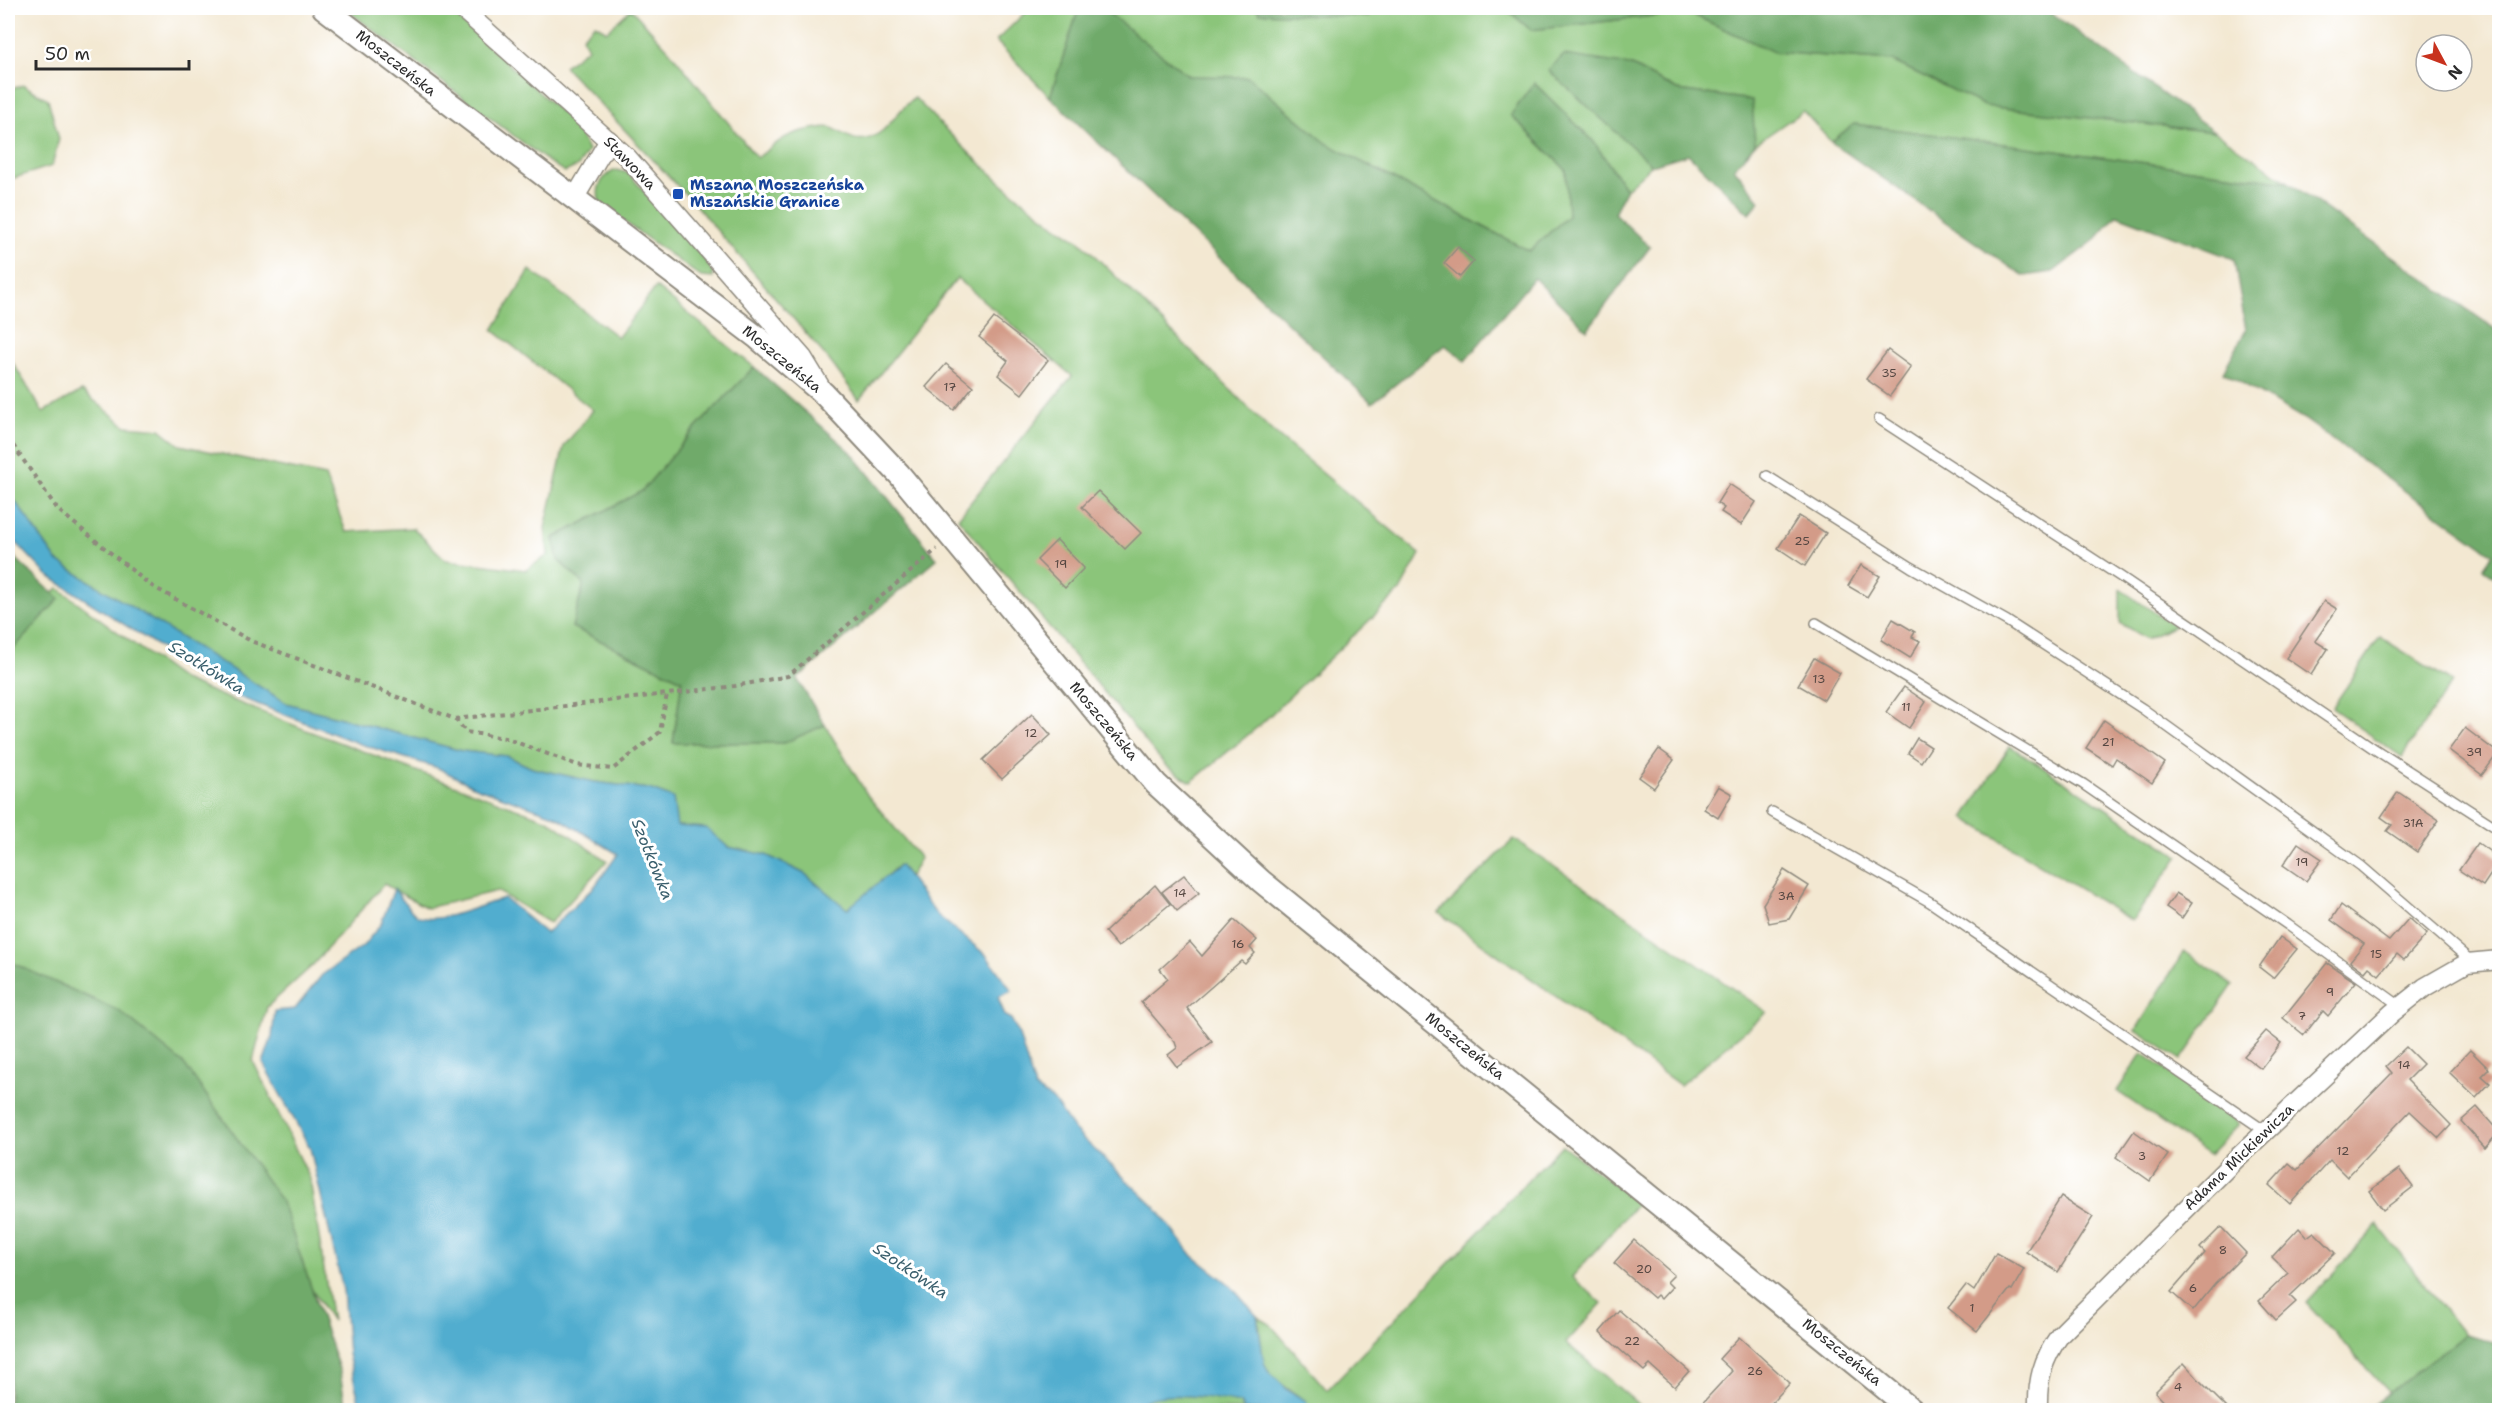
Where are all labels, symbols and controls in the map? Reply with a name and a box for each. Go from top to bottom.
street label: Moszczeńska [352,25,441,101]
scale bar [36,33,189,71]
north arrow [2414,33,2474,93]
text: 50 m [45,42,90,66]
text: N [2443,61,2467,84]
street label: Stawowa [599,132,661,195]
place label: Mszana Moszczeńska Mszańskie Granice [690,175,865,212]
marker: Mszana Moszczeńska Mszańskie Granice [671,187,685,201]
street label: Moszczeńska [738,321,827,398]
house number: 35 [1881,365,1897,381]
house number: 17 [944,379,956,395]
house number: 25 [1794,533,1810,549]
house number: 19 [1055,556,1067,572]
water label: Szotkówka [165,636,249,699]
house number: 13 [1813,671,1825,687]
street label: Moszczeńska [1065,677,1143,765]
house number: 11 [1901,699,1911,715]
house number: 12 [1025,725,1037,741]
house number: 21 [2102,734,2114,750]
house number: 39 [2466,744,2482,760]
house number: 31A [2402,815,2424,831]
water label: Szotkówka [627,816,678,903]
house number: 19 [2296,854,2308,870]
house number: 14 [1174,885,1186,901]
house number: 3A [1778,888,1795,904]
house number: 16 [1231,936,1245,952]
house number: 15 [2370,946,2382,962]
house number: 9 [2326,984,2334,1000]
street label: Moszczeńska [1421,1008,1510,1085]
house number: 7 [2298,1008,2306,1024]
house number: 14 [2398,1057,2410,1073]
street label: Adama Mickiewicza [2180,1099,2299,1215]
house number: 12 [2337,1143,2349,1159]
house number: 3 [2138,1148,2146,1164]
water label: Szotkówka [869,1238,952,1303]
house number: 8 [2219,1242,2227,1258]
house number: 20 [1636,1261,1652,1277]
house number: 6 [2189,1280,2197,1296]
house number: 1 [1969,1300,1975,1316]
street label: Moszczeńska [1798,1314,1887,1391]
house number: 22 [1624,1333,1640,1349]
house number: 26 [1747,1363,1763,1379]
house number: 4 [2174,1379,2182,1395]

